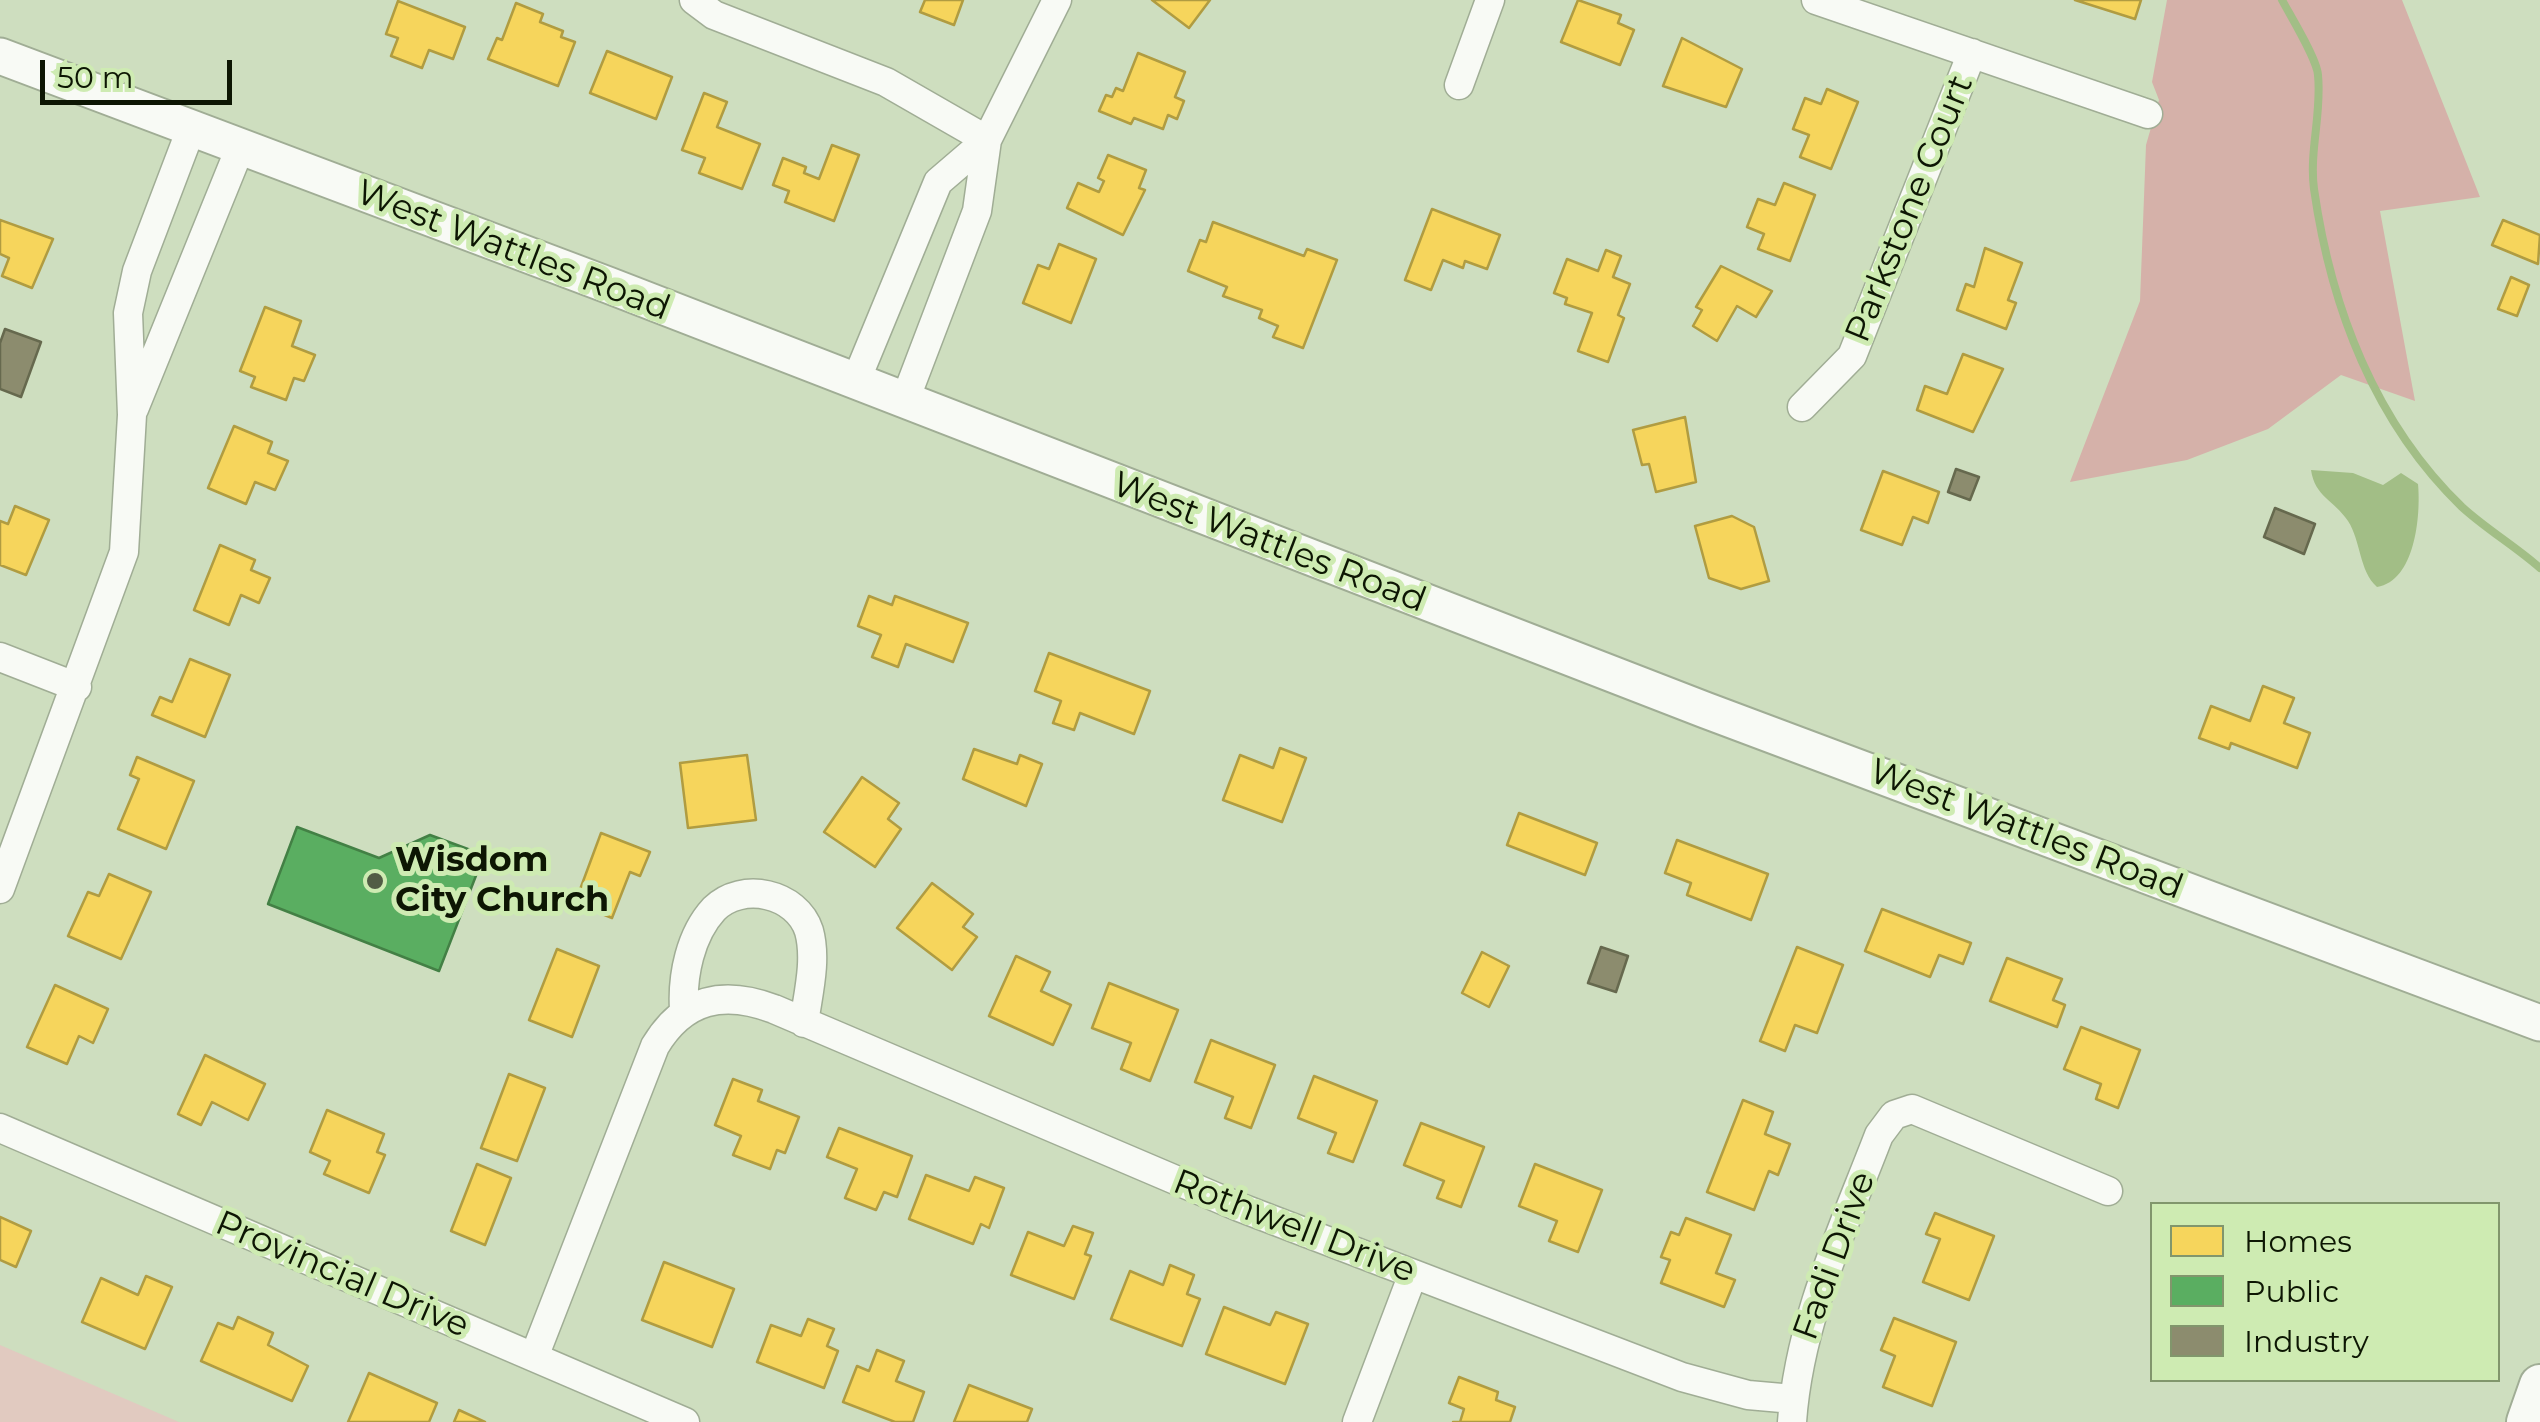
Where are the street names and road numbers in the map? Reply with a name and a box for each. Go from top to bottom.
street label: Parkstone Court [1837,69,1983,349]
street label: West Wattles Road [350,172,676,330]
street label: West Wattles Road [1106,464,1432,622]
street label: West Wattles Road [1863,751,2189,909]
street label: Rothwell Drive [1167,1162,1421,1292]
street label: Fadi Drive [1785,1166,1885,1346]
street label: Provincial Drive [209,1203,475,1347]

